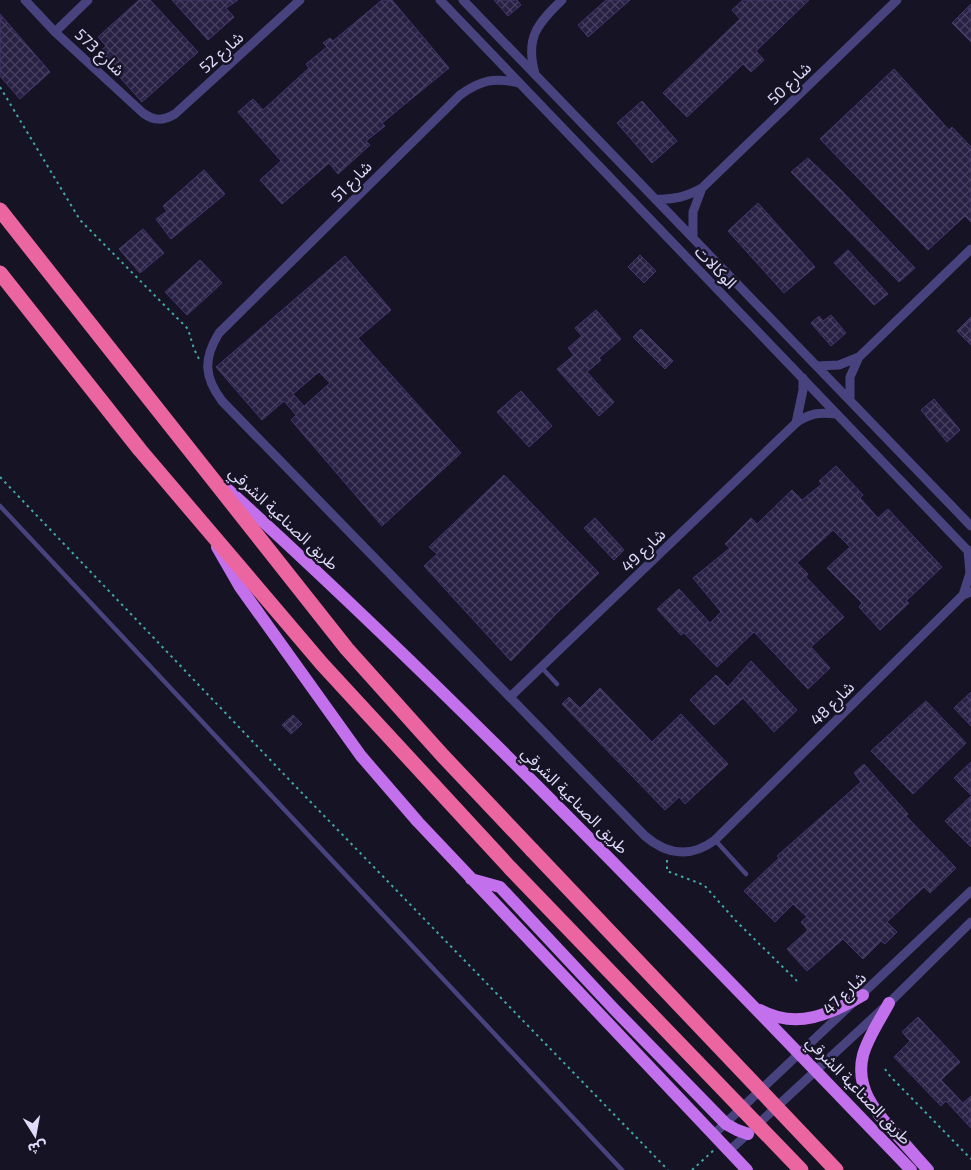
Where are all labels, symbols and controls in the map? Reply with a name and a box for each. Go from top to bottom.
street label: شارع 573 [69,24,129,82]
street label: شارع 52 [195,27,249,79]
street label: شارع 50 [763,57,817,111]
street label: شارع 51 [326,156,378,208]
street label: الوكالات [691,241,741,293]
street label: طريق الصناعية الشرقي [223,462,343,576]
street label: شارع 49 [617,524,671,578]
street label: شارع 48 [806,677,860,731]
street label: طريق الصناعية الشرقي [515,742,633,860]
street label: شارع 47 [818,967,872,1021]
street label: طريق الصناعية الشرقي [800,1032,916,1150]
north arrow [10,1110,60,1160]
text: ش [27,1138,49,1158]

